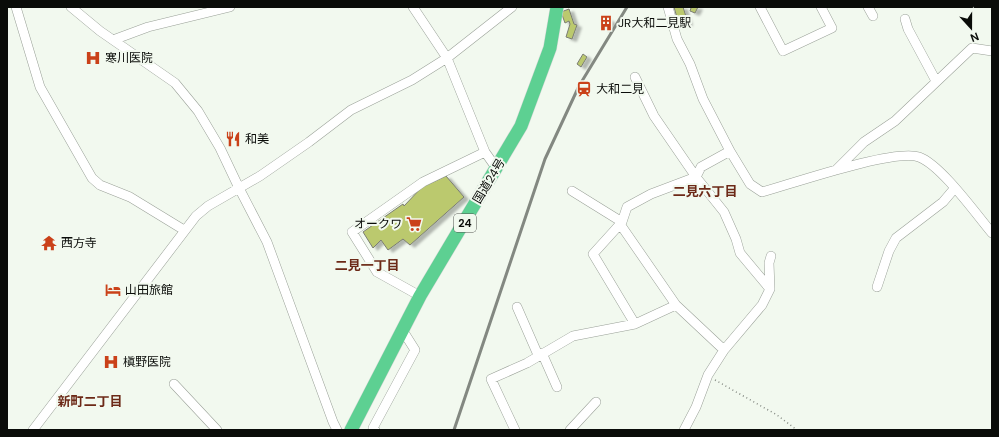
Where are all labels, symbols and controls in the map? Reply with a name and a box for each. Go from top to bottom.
north arrow [951,8,991,48]
building icon: JR大和二見駅 [597,14,615,32]
place label: JR大和二見駅 [618,15,691,31]
text: N [968,29,981,45]
hospital icon: 寒川医院 [84,49,102,67]
place label: 寒川医院 [105,50,153,66]
station icon: 大和二見 [575,80,593,98]
place label: 大和二見 [596,81,644,97]
restaurant icon: 和美 [224,130,242,148]
place label: 和美 [245,131,269,147]
street label: 国道24号 [469,155,509,207]
district label: 二見六丁目 [672,183,738,200]
road number: 24 [454,214,476,232]
supermarket icon: オークワ [405,215,423,233]
place label: オークワ [354,216,402,232]
temple icon: 西方寺 [40,234,58,252]
place label: 西方寺 [61,235,97,251]
district label: 二見一丁目 [334,257,400,274]
hotel icon: 山田旅館 [104,281,122,299]
place label: 山田旅館 [125,282,173,298]
hospital icon: 槇野医院 [102,353,120,371]
place label: 槇野医院 [123,354,171,370]
district label: 新町二丁目 [57,393,123,410]

